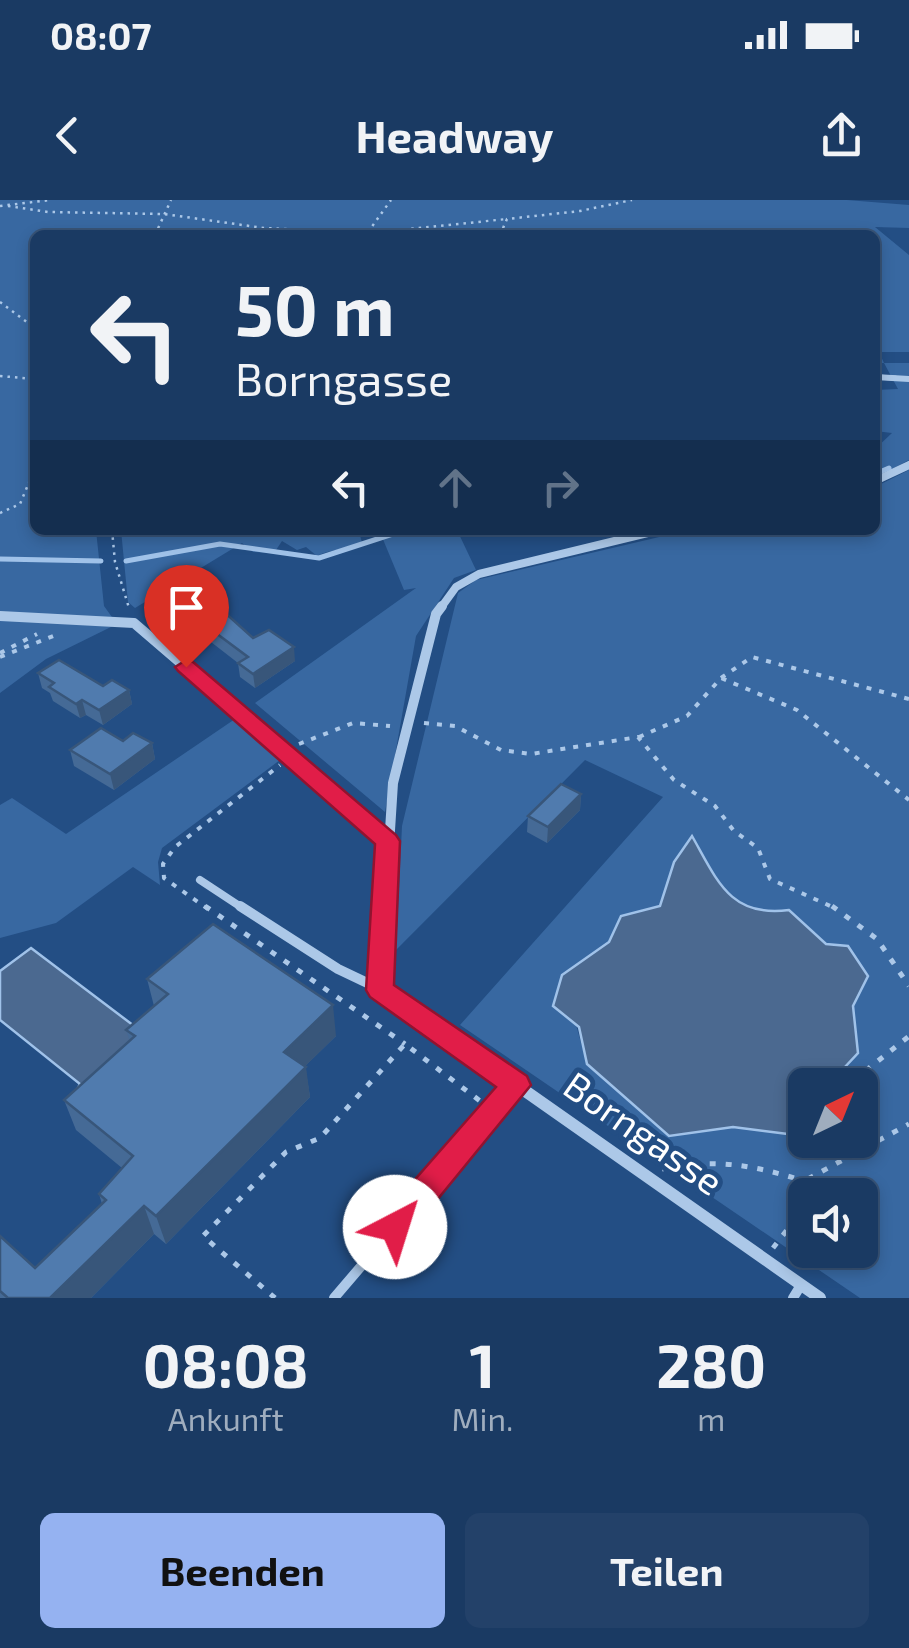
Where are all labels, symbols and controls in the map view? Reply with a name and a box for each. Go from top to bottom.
text: 08:07 [50,12,151,58]
icon: back [40,108,95,163]
text: Headway [356,108,553,162]
icon: share [814,108,869,163]
text: 50 m [235,266,395,350]
icon: left [70,270,200,400]
text: Borngasse [235,351,452,405]
icon: left [323,460,378,515]
icon: ahead [428,460,483,515]
icon: right [533,460,588,515]
pin [144,565,229,668]
icon: arrive [159,580,214,635]
street label: Borngasse [556,1061,732,1204]
north arrow [788,1068,878,1158]
map controls [788,1068,878,1268]
position arrow [343,1175,447,1279]
button: sound [788,1178,878,1268]
text: 08:08 [143,1328,309,1400]
text: 1 [469,1328,495,1400]
text: 280 [656,1328,766,1400]
text: Ankunft [168,1399,284,1437]
text: Min. [451,1399,513,1437]
text: m [697,1399,725,1437]
button: Beenden [40,1513,445,1628]
button: Teilen [465,1513,869,1628]

